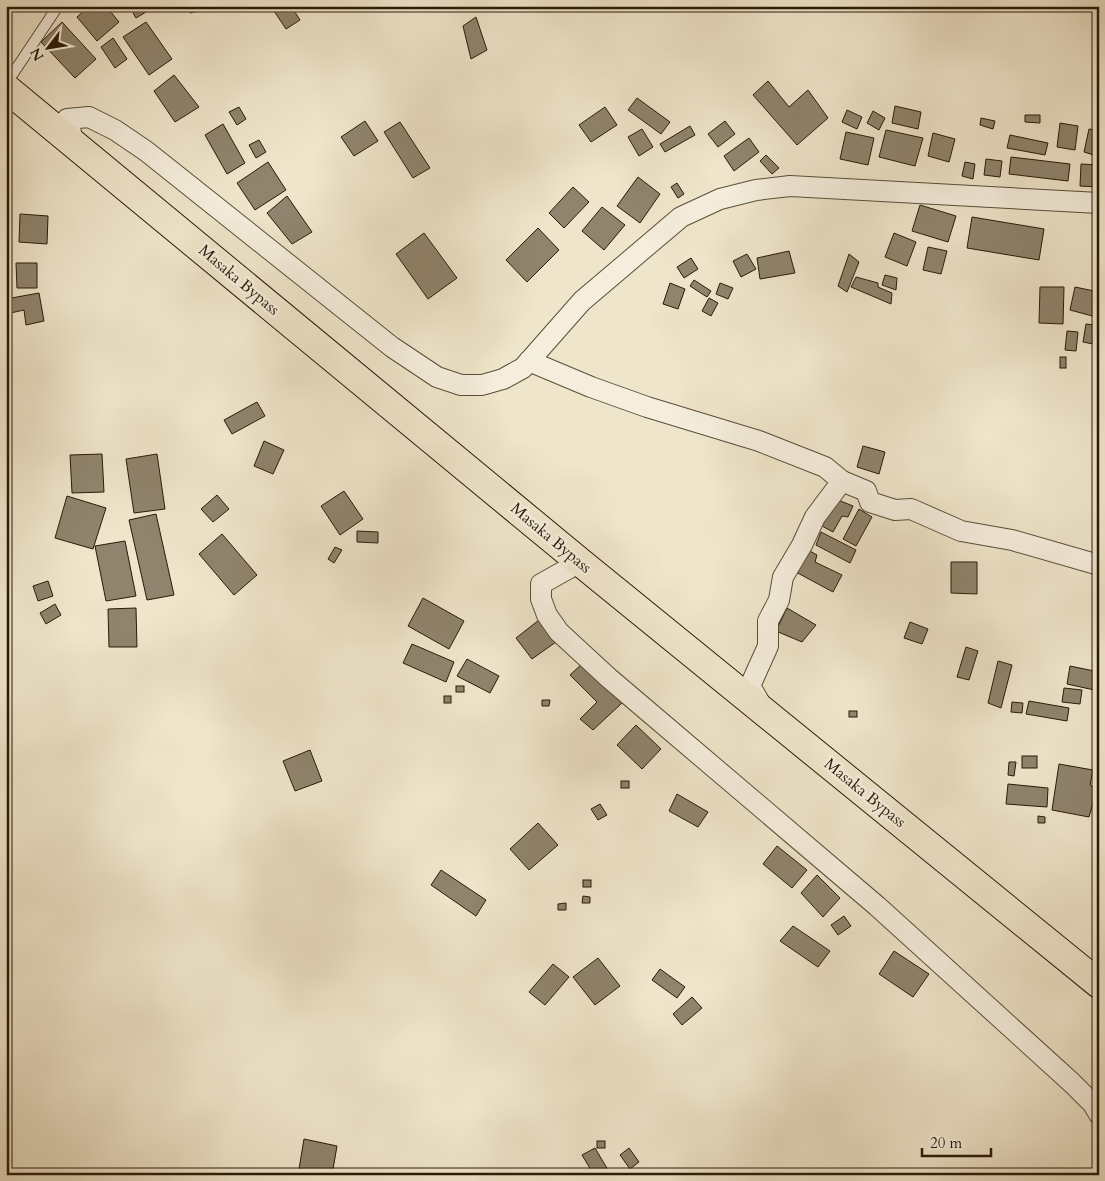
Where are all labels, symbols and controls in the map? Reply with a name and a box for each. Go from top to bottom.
north arrow [22,22,72,72]
text: N [26,44,49,65]
street label: Masaka Bypass [194,240,284,320]
street label: Masaka Bypass [506,498,596,578]
street label: Masaka Bypass [819,753,911,833]
scale bar [922,1126,991,1158]
text: 20 m [930,1133,962,1153]

